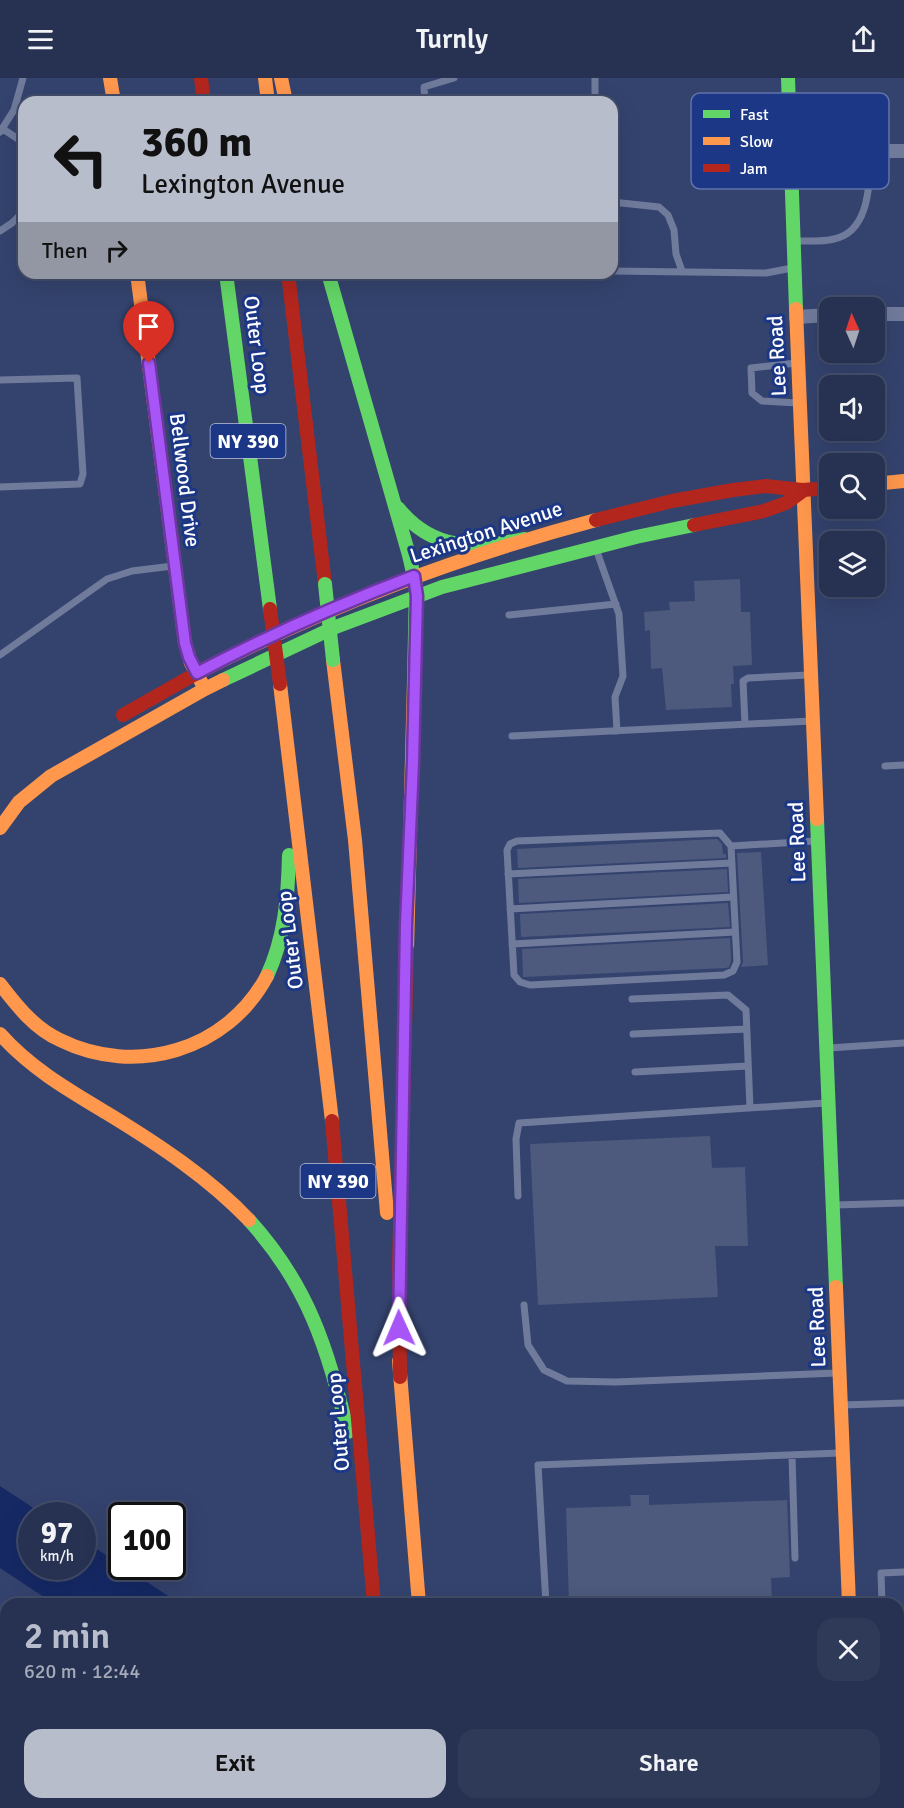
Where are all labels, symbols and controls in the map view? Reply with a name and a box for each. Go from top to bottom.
icon: menu [24,23,57,56]
text: Turnly [416,23,488,56]
icon: share [847,23,880,56]
legend [691,93,889,189]
text: Fast [740,105,769,125]
text: 360 m [141,117,252,168]
icon: left [42,120,120,198]
text: Slow [740,132,774,152]
text: Jam [740,159,768,179]
text: Lexington Avenue [141,168,345,201]
icon: right [100,234,133,267]
text: Then [42,237,88,264]
street label: Outer Loop [238,294,276,396]
north arrow [819,297,885,363]
map controls [819,297,885,597]
pin [123,301,174,363]
icon: arrive [132,310,165,343]
street label: Lee Road [762,315,792,397]
button: sound [819,375,885,441]
street label: Bellwood Drive [164,412,206,548]
road number: NY 390 [210,424,286,458]
button: search [819,453,885,519]
street label: Lexington Avenue [406,495,566,569]
button: layers [819,531,885,597]
street label: Lee Road [783,801,811,883]
street label: Outer Loop [271,889,309,991]
road number: NY 390 [300,1164,376,1198]
street label: Lee Road [803,1286,831,1368]
position arrow [367,1296,431,1360]
street label: Outer Loop [321,1372,355,1472]
speed limit sign: 100 [108,1502,186,1580]
text: 97 [41,1515,73,1552]
text: km/h [40,1547,74,1565]
text: 2 min [24,1614,110,1659]
button: close [817,1618,880,1681]
text: 620 m · 12:44 [24,1659,140,1684]
button: Exit [24,1729,446,1798]
button: Share [458,1729,880,1798]

